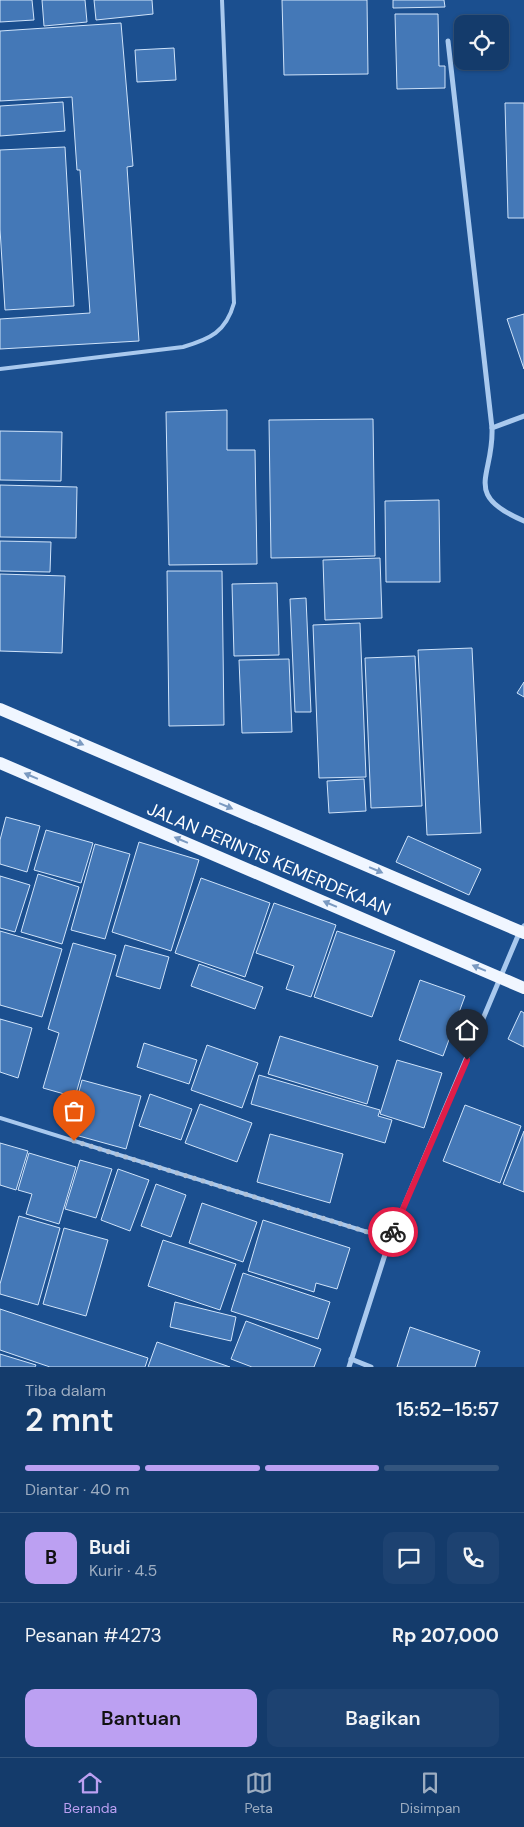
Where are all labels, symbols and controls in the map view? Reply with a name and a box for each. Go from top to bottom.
map controls [454,15,509,70]
button: locate [454,15,509,70]
one-way arrow [70,739,84,747]
one-way arrow [24,772,38,780]
street label: JALAN PERINTIS KEMERDEKAAN [143,797,395,921]
one-way arrow [219,803,234,811]
one-way arrow [174,836,188,844]
one-way arrow [369,866,383,874]
one-way arrow [323,900,337,908]
one-way arrow [472,964,486,972]
pin [446,1009,488,1060]
icon: home [453,1016,481,1044]
pin [53,1090,95,1141]
icon: bag [60,1097,88,1125]
courier [368,1207,418,1257]
icon: bike [379,1218,407,1246]
text: Tiba dalam [25,1380,106,1401]
text: 15:52–15:57 [396,1397,499,1422]
text: 2 mnt [25,1399,114,1441]
text: Diantar · 40 m [25,1479,129,1500]
button: chat [383,1532,435,1584]
button: phone [447,1532,499,1584]
text: Budi [89,1535,130,1560]
text: B [45,1545,57,1570]
text: Kurir · 4.5 [89,1560,157,1581]
text: Pesanan #4273 [25,1623,162,1648]
text: Rp 207,000 [392,1623,499,1648]
button: Bantuan [25,1689,257,1747]
button: Bagikan [267,1689,499,1747]
tab: Beranda [64,1769,117,1817]
tab: Peta [244,1769,273,1817]
tab: Disimpan [400,1769,460,1817]

